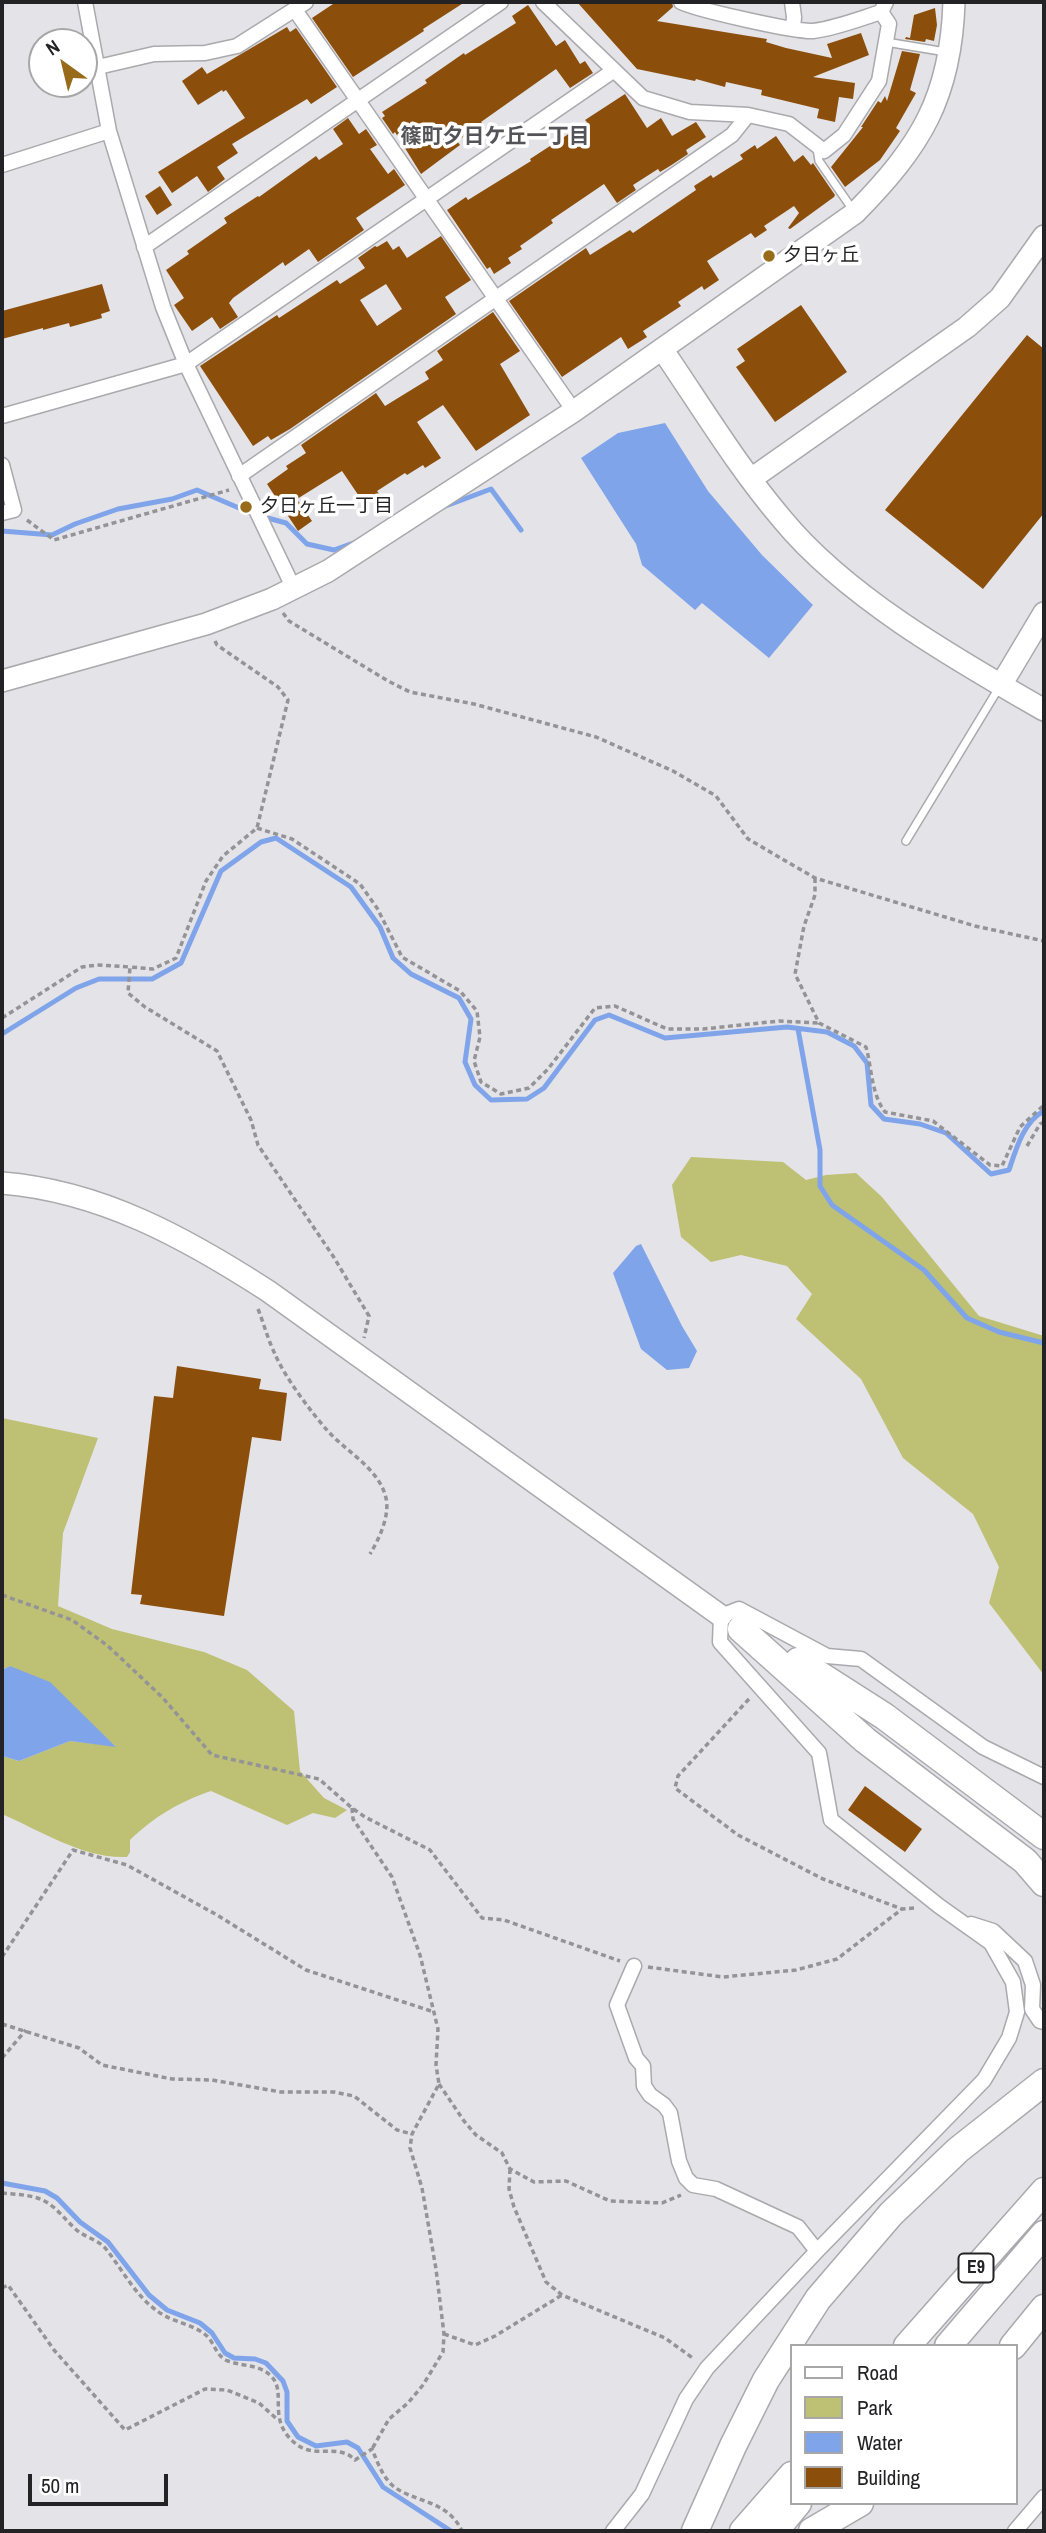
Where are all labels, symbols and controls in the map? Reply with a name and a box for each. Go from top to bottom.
north arrow [28,28,98,98]
text: N [40,33,64,61]
district label: 篠町夕日ケ丘一丁目 [401,124,589,150]
place label: 夕日ヶ丘 [783,245,859,267]
marker: 夕日ヶ丘 [761,248,777,264]
place label: 夕日ヶ丘一丁目 [260,496,393,518]
marker: 夕日ヶ丘一丁目 [238,499,254,515]
road number: E9 [958,2254,993,2282]
legend [790,2344,1018,2505]
text: Road [857,2358,898,2387]
text: Park [857,2393,892,2422]
text: Water [857,2428,902,2457]
scale bar [32,2460,172,2504]
text: Building [857,2463,920,2492]
text: 50 m [41,2471,79,2500]

